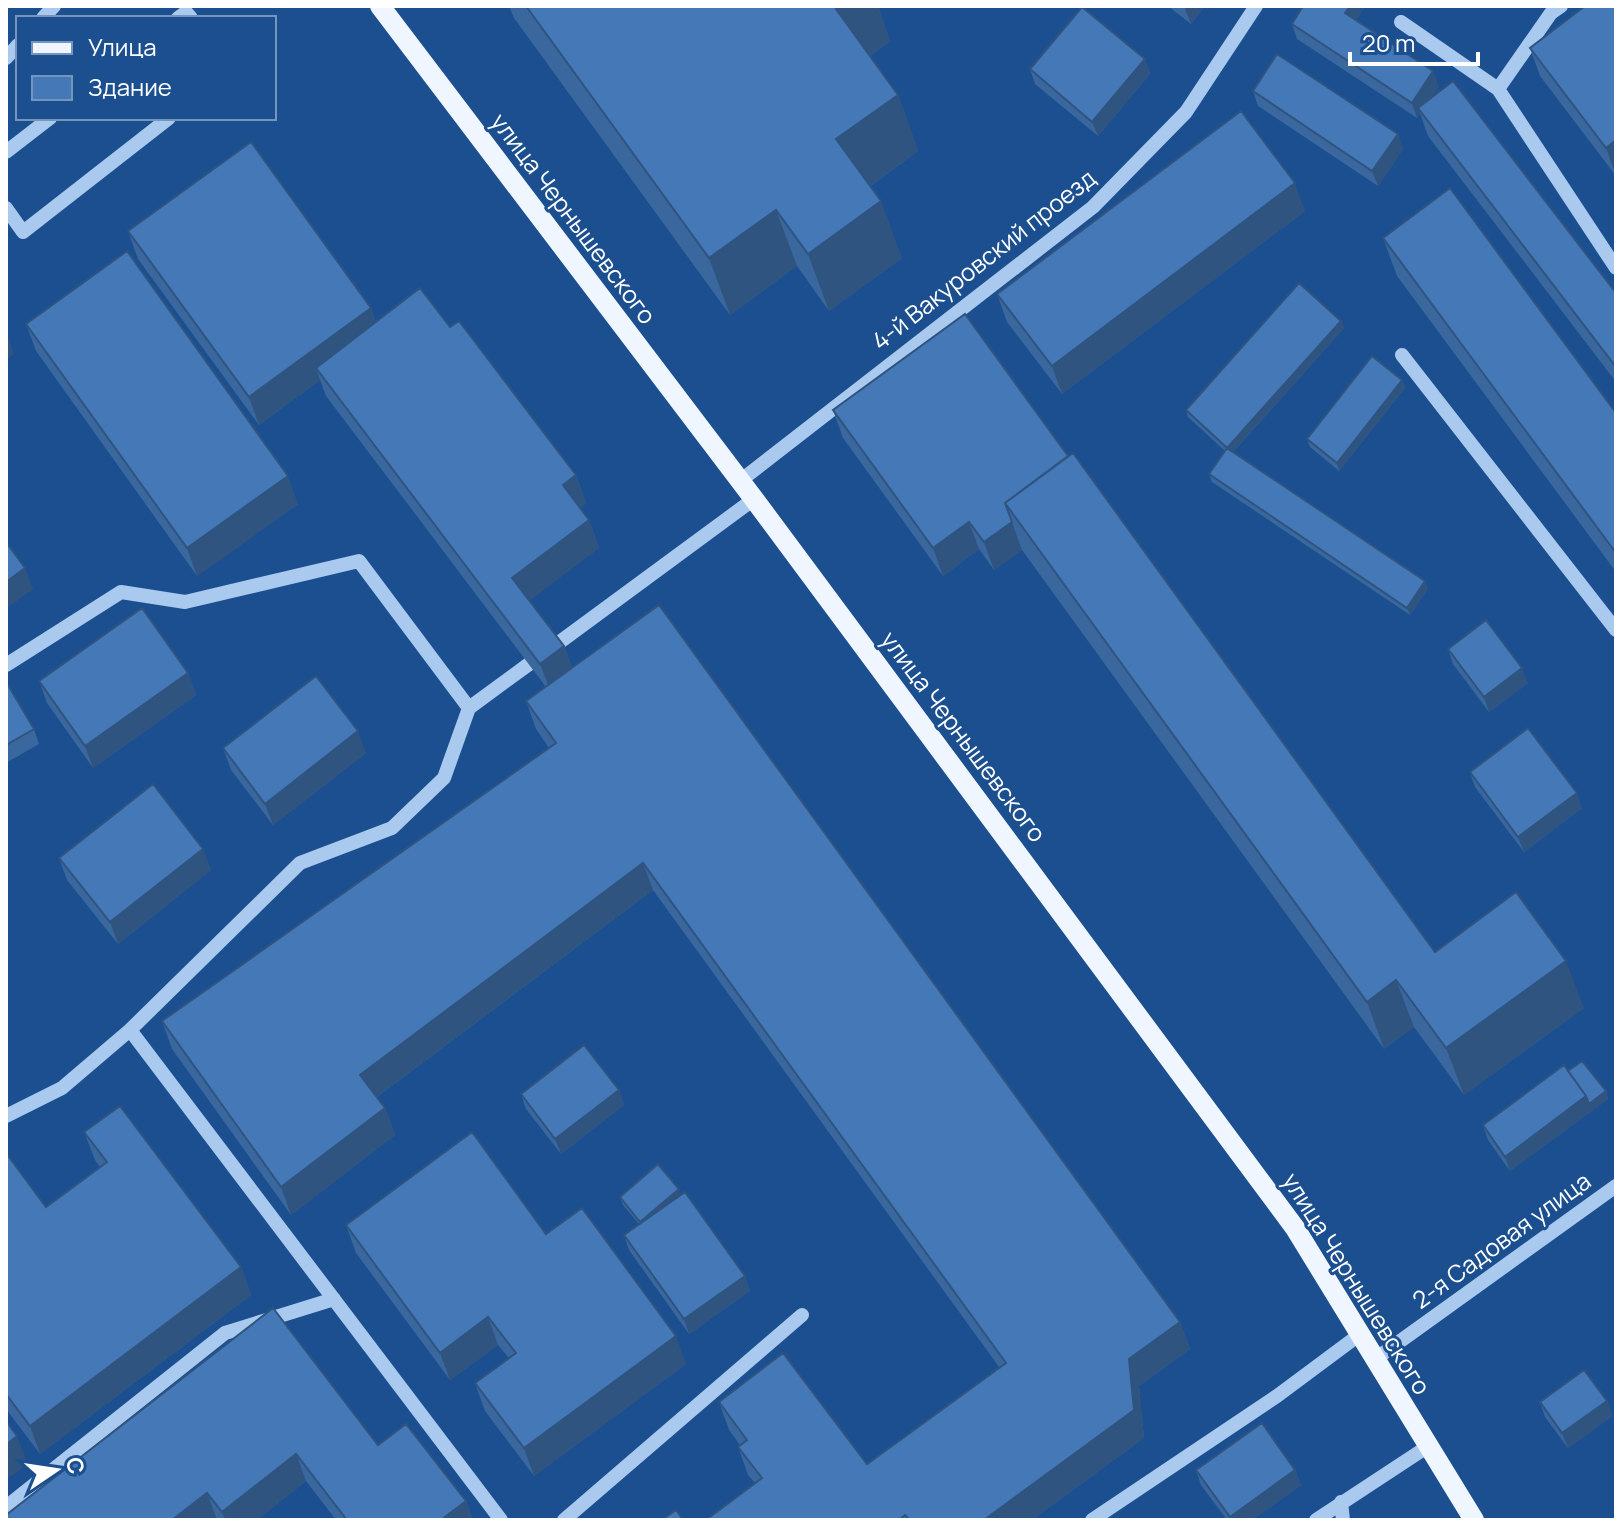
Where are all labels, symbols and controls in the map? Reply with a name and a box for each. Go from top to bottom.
legend [16,16,276,120]
scale bar [1350,16,1478,66]
text: 20 m [1362,26,1415,59]
text: Улица [88,30,157,63]
text: Здание [88,70,172,103]
street label: улица Чернышевского [484,106,664,330]
street label: 4-й Вакуровский проезд [864,161,1102,357]
street label: улица Чернышевского [874,624,1054,848]
street label: 2-я Садовая улица [1405,1164,1597,1316]
street label: улица Чернышевского [1275,1166,1439,1400]
north arrow [16,1430,96,1510]
text: С [59,1454,92,1477]

